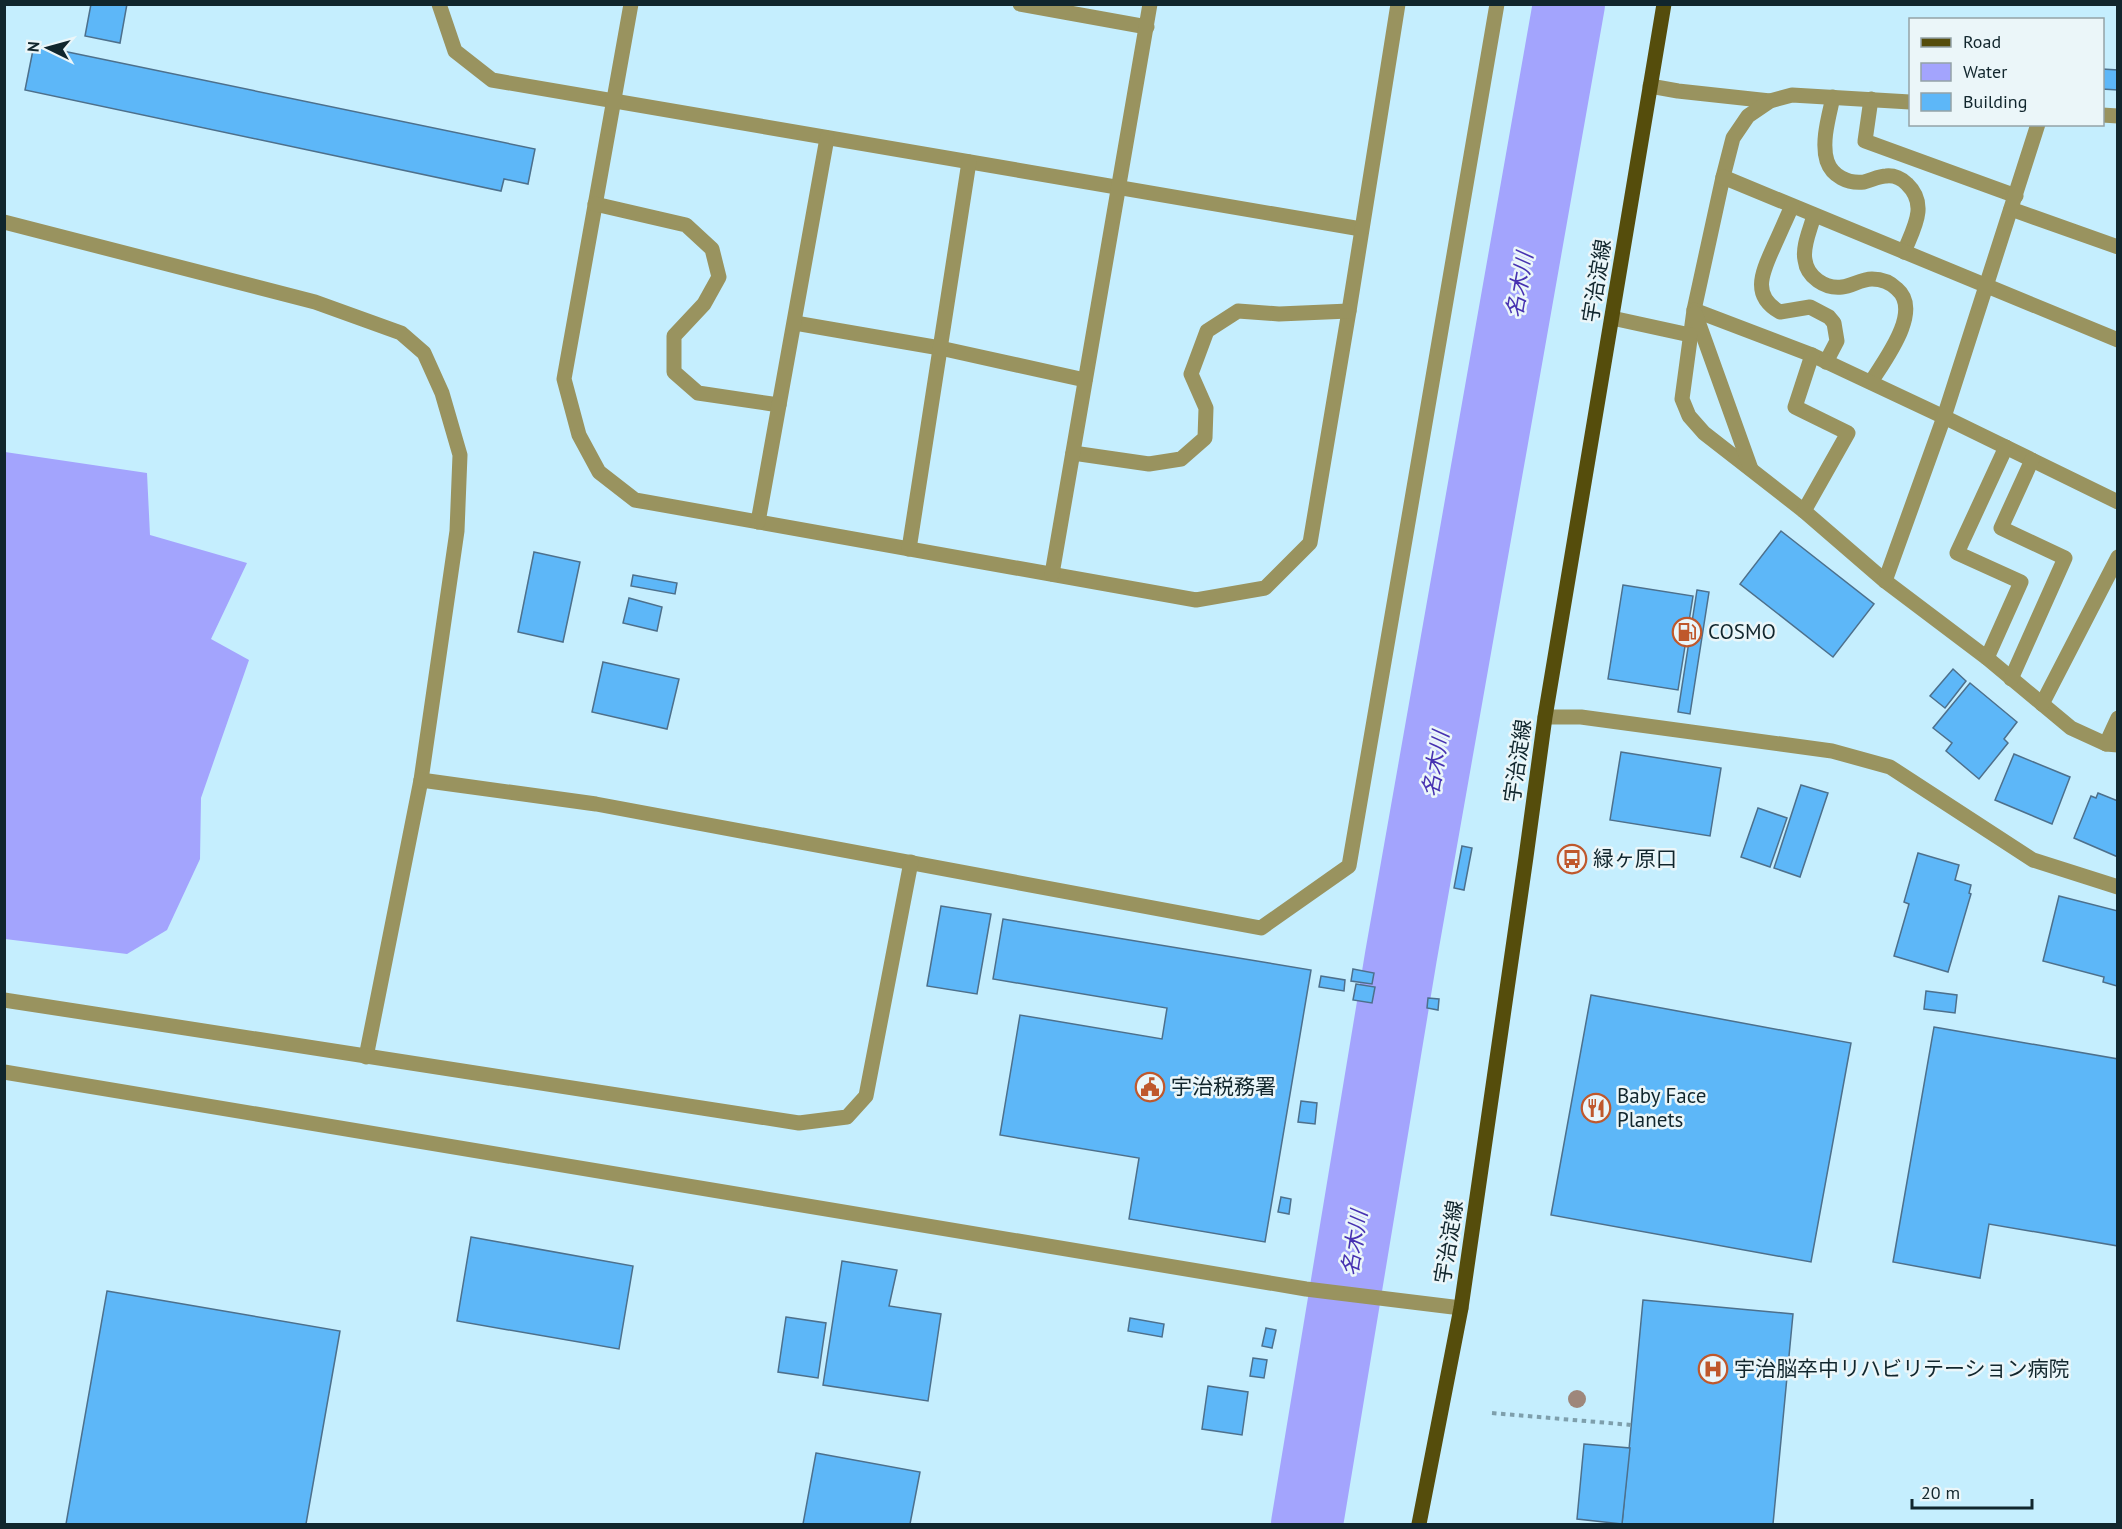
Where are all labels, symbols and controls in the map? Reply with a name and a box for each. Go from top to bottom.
north arrow [18,18,78,78]
legend [1909,18,2104,126]
text: Road [1963,30,2001,53]
text: N [23,41,43,53]
text: Water [1963,60,2007,83]
text: Building [1963,90,2027,113]
street label: 宇治淀線 [1577,237,1616,325]
water label: 名木川 [1499,248,1539,320]
fuel station icon: COSMO [1671,616,1703,648]
place label: COSMO [1708,618,1776,645]
street label: 宇治淀線 [1498,717,1537,804]
water label: 名木川 [1415,727,1455,799]
bus stop icon: 緑ヶ原口 [1556,843,1588,875]
place label: 緑ヶ原口 [1593,845,1677,872]
public building icon: 宇治税務署 [1134,1071,1166,1103]
place label: 宇治税務署 [1171,1073,1276,1100]
place label: Baby Face Planets [1617,1082,1706,1133]
restaurant icon: Baby Face Planets [1580,1092,1612,1124]
street label: 宇治淀線 [1429,1198,1468,1286]
water label: 名木川 [1335,1206,1373,1278]
hospital icon: 宇治脳卒中リハビリテーション病院 [1697,1353,1729,1385]
place label: 宇治脳卒中リハビリテーション病院 [1734,1355,2070,1382]
scale bar [1912,1472,2032,1510]
text: 20 m [1921,1481,1960,1504]

